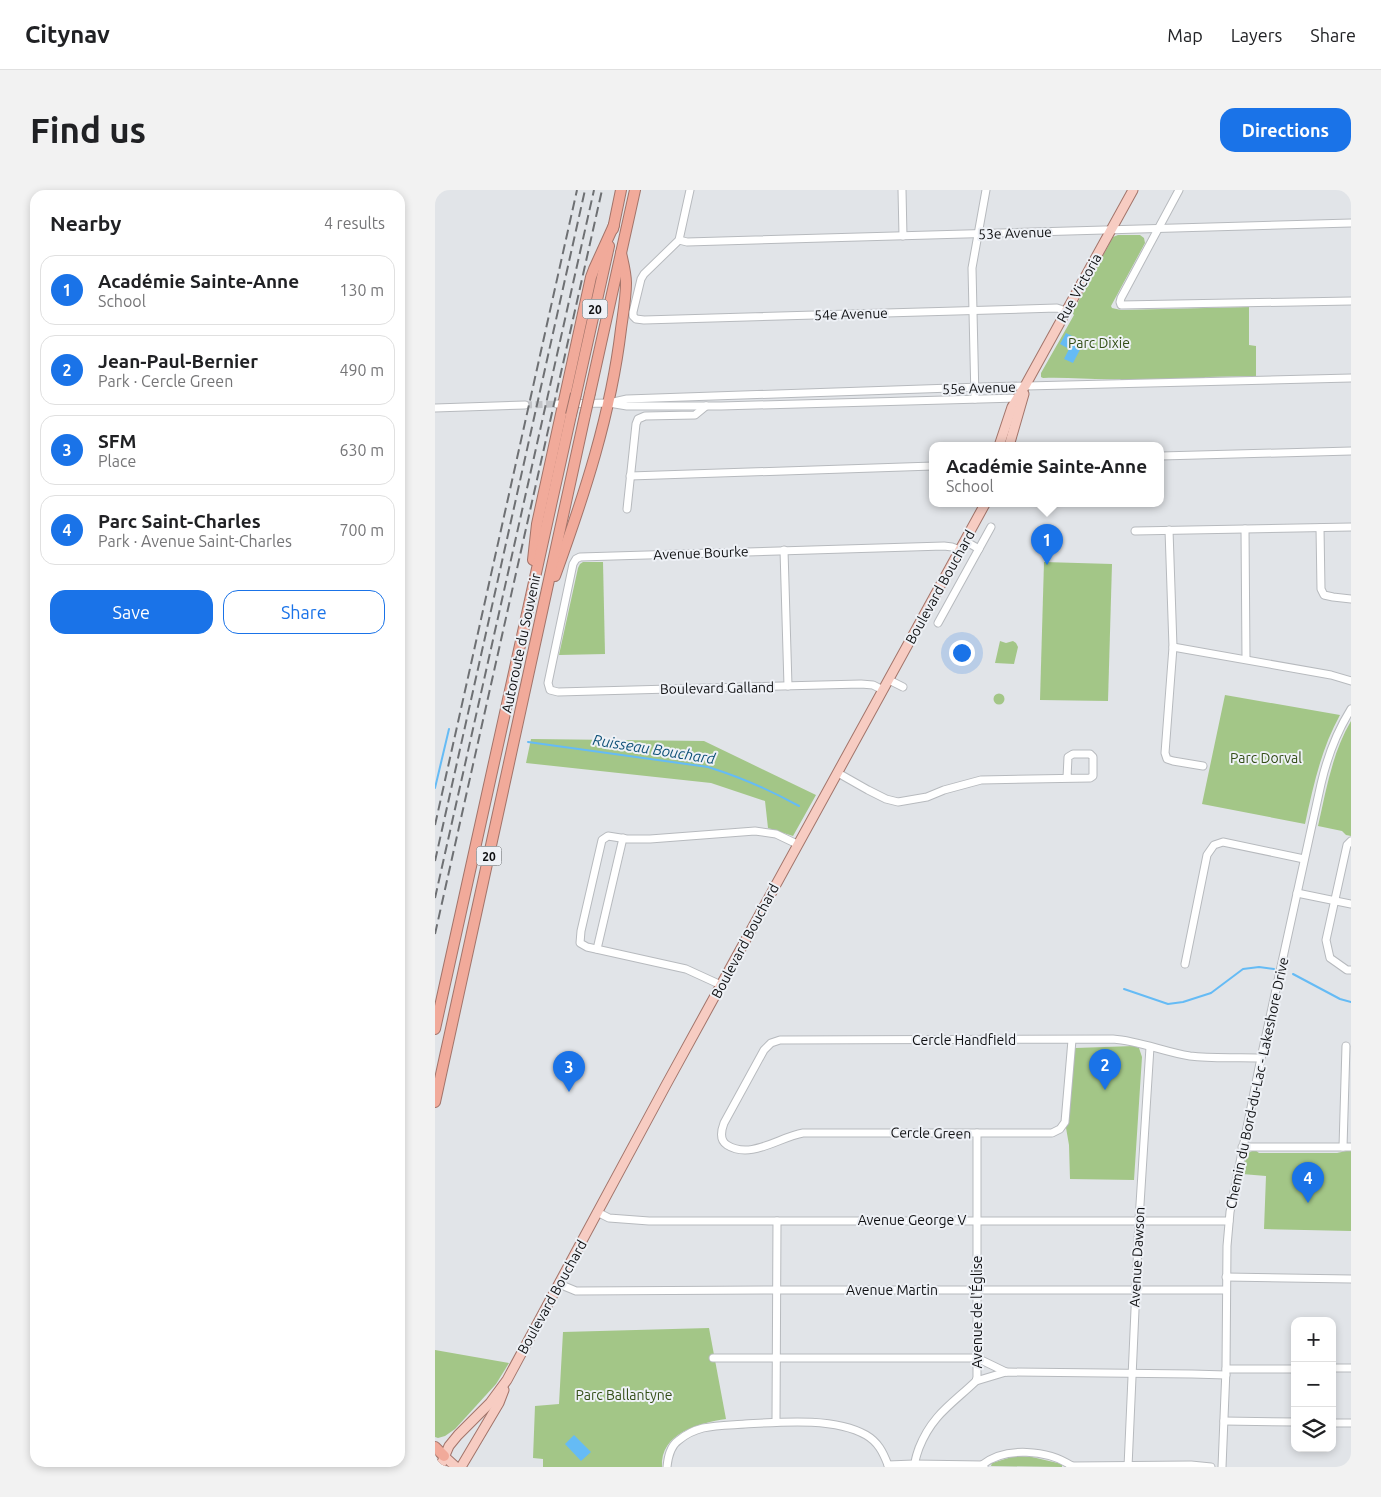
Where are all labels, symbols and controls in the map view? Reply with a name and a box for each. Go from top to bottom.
text: Citynav [25,21,110,48]
text: Map [1167,25,1203,45]
text: Layers [1231,25,1282,45]
text: Share [1310,25,1356,45]
button: Directions [1220,108,1351,152]
text: Find us [30,110,146,150]
text: Nearby [50,211,121,235]
text: 4 results [324,214,385,232]
street label: 53e Avenue [978,224,1052,242]
street label: Rue Victoria [1053,251,1105,325]
text: Académie Sainte-Anne [98,270,299,292]
text: 1 [62,281,72,299]
text: 130 m [339,281,384,299]
text: School [98,292,146,310]
road number: 20 [583,300,607,318]
street label: 54e Avenue [814,305,888,323]
park label: Parc Dixie [1068,335,1130,351]
text: Jean-Paul-Bernier [98,350,258,372]
text: 2 [62,361,72,379]
text: 490 m [339,361,384,379]
text: Park · Cercle Green [98,372,233,390]
street label: 55e Avenue [942,379,1016,397]
text: SFM [98,430,136,452]
text: 3 [62,441,72,459]
text: 630 m [339,441,384,459]
popup [929,442,1164,507]
text: Place [98,452,136,470]
text: Académie Sainte-Anne [946,455,1147,477]
text: School [946,477,994,495]
text: Parc Saint-Charles [98,510,261,532]
text: 4 [62,521,72,539]
text: 700 m [339,521,384,539]
pin: 1 [1031,524,1063,565]
street label: Boulevard Bouchard [902,527,978,647]
text: Park · Avenue Saint-Charles [98,532,292,550]
street label: Avenue Bourke [653,543,749,563]
street label: Autoroute du Souvenir [498,571,544,714]
button: Save [50,590,213,634]
button: Share [223,590,385,634]
your location [949,640,975,666]
street label: Boulevard Galland [660,679,774,697]
water label: Ruisseau Bouchard [592,731,717,767]
park label: Parc Dorval [1230,750,1302,766]
road number: 20 [477,846,501,866]
street label: Boulevard Bouchard [708,881,782,1001]
street label: Chemin du Bord-du-Lac - Lakeshore Drive [1222,956,1292,1210]
street label: Cercle Handfield [912,1032,1016,1048]
pin: 2 [1089,1049,1121,1090]
pin: 3 [553,1051,585,1092]
street label: Cercle Green [890,1124,972,1142]
pin: 4 [1292,1162,1324,1203]
street label: Avenue Dawson [1126,1206,1148,1308]
street label: Avenue George V [858,1212,966,1228]
street label: Boulevard Bouchard [514,1237,590,1357]
street label: Avenue de l'Église [968,1255,985,1369]
street label: Avenue Martin [846,1282,938,1298]
map controls [1291,1317,1336,1452]
button: + [1291,1317,1336,1362]
button: − [1291,1362,1336,1407]
park label: Parc Ballantyne [575,1387,673,1403]
button: layers [1291,1407,1336,1452]

